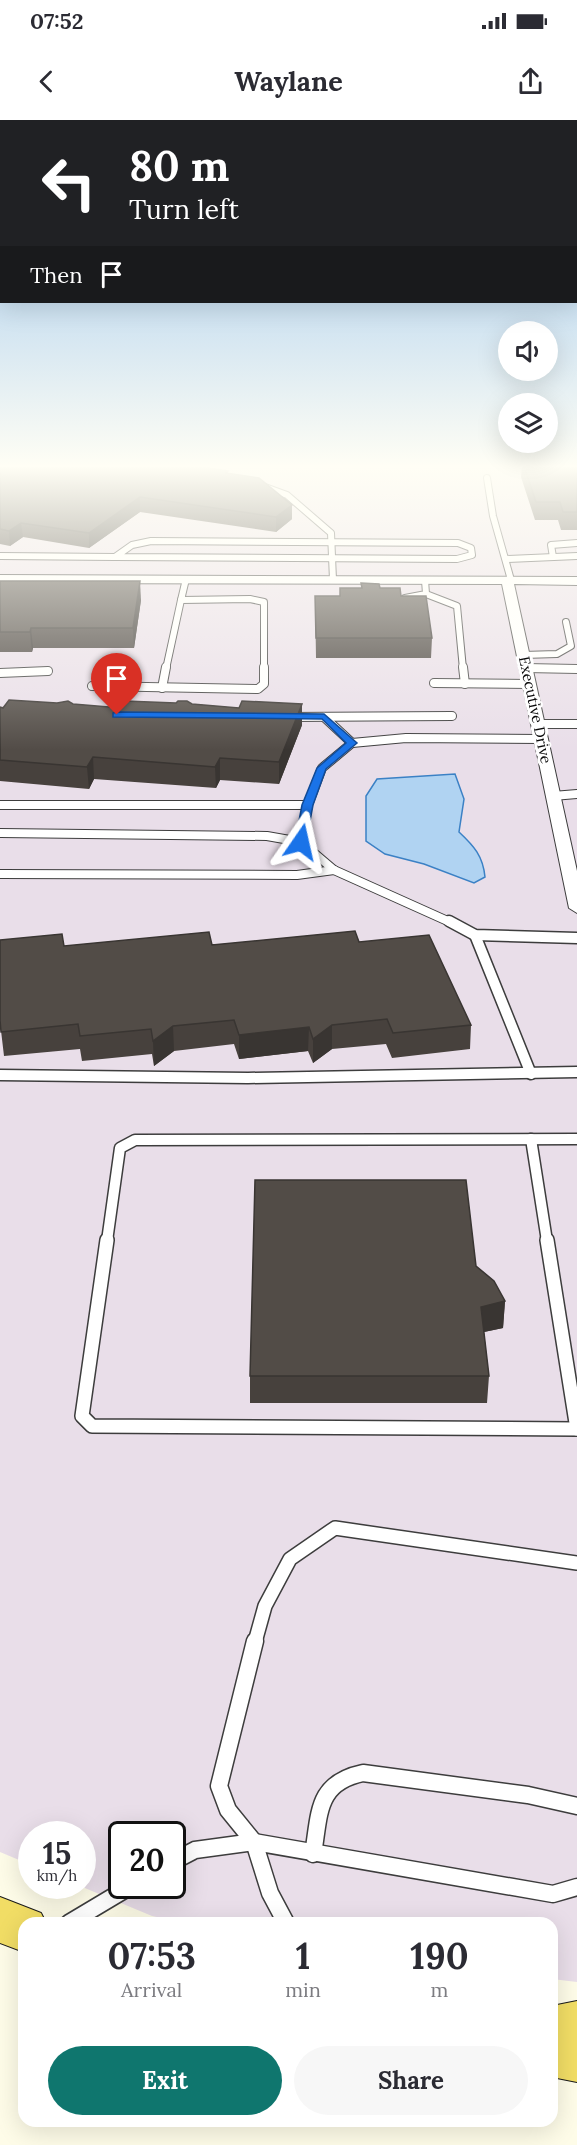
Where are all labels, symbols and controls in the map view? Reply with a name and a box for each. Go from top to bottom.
text: 07:52 [30,7,83,35]
text: Waylane [234,64,343,98]
icon: back [30,65,63,98]
icon: share [514,65,547,98]
text: 80 m [129,139,229,193]
icon: left [30,144,108,222]
text: Turn left [129,192,239,226]
icon: arrive [95,258,128,291]
text: Then [30,261,83,289]
map controls [498,321,558,453]
button: sound [498,321,558,381]
button: layers [498,393,558,453]
pin [91,653,142,715]
street label: Executive Drive [515,654,556,765]
icon: arrive [100,662,133,695]
position arrow [269,810,333,874]
speed limit sign: 20 [108,1821,186,1899]
text: 15 [43,1834,71,1872]
text: km/h [37,1866,77,1885]
text: 07:53 [107,1933,196,1979]
text: 1 [296,1933,310,1979]
text: 190 [410,1933,469,1979]
text: Arrival [121,1977,182,2002]
text: min [285,1977,321,2002]
text: m [430,1977,448,2002]
button: Exit [48,2046,282,2115]
button: Share [294,2046,528,2115]

